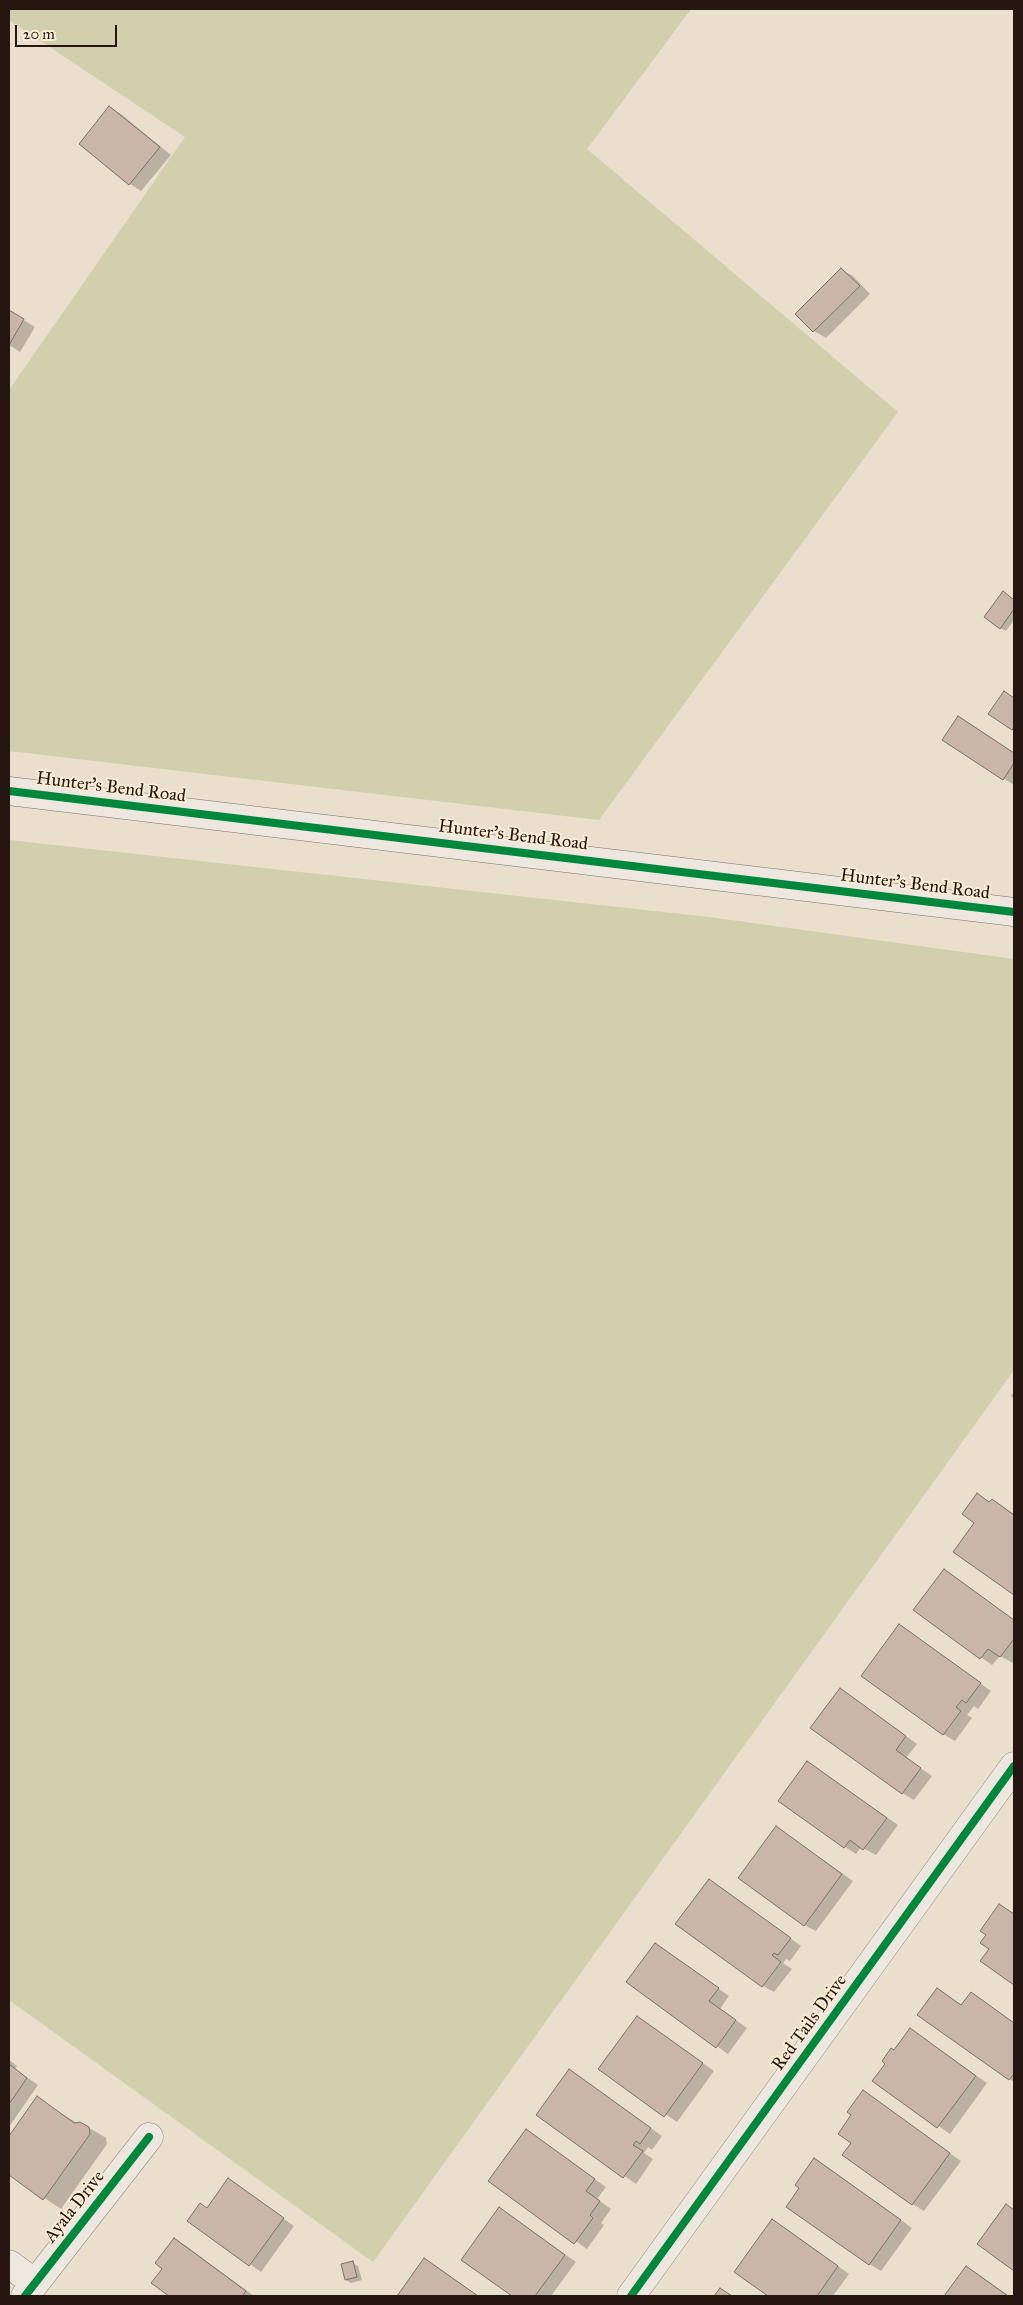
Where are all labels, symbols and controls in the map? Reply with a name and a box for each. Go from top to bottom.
scale bar [18,15,120,47]
text: 20 m [23,25,55,43]
street label: Hunter's Bend Road [35,768,187,808]
street label: Hunter's Bend Road [437,816,589,856]
street label: Hunter's Bend Road [839,865,991,905]
street label: Red Tails Drive [768,1971,852,2075]
street label: Ayala Drive [40,2167,110,2247]

